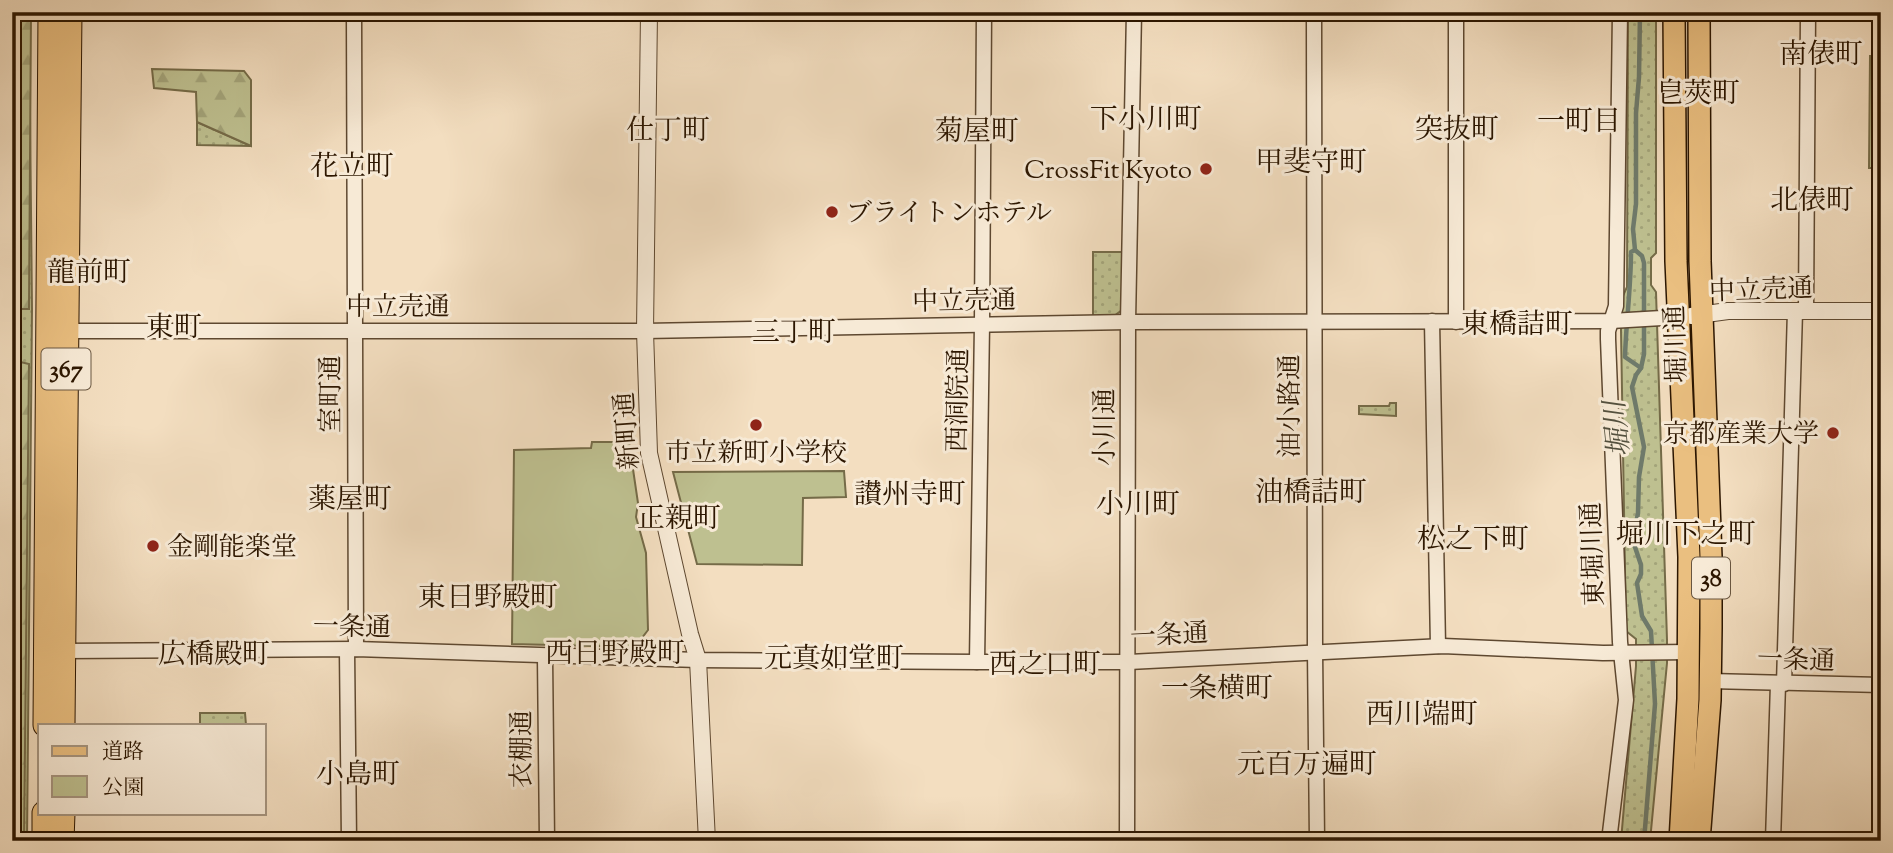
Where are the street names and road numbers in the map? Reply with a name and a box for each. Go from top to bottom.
street label: 中立売通 [1708,271,1814,312]
street label: 中立売通 [912,283,1016,322]
street label: 中立売通 [346,290,450,327]
street label: 堀川通 [1658,304,1697,384]
road number: 367 [42,348,90,390]
street label: 西洞院通 [940,348,979,452]
street label: 油小路通 [1273,354,1310,458]
street label: 室町通 [314,355,351,433]
street label: 小川通 [1088,388,1125,466]
street label: 新町通 [607,391,650,471]
street label: 東堀川通 [1574,501,1615,607]
road number: 38 [1692,558,1730,598]
street label: 一条通 [313,609,391,648]
street label: 一条通 [1129,616,1209,657]
street label: 一条通 [1756,642,1836,681]
street label: 衣棚通 [505,710,542,788]

